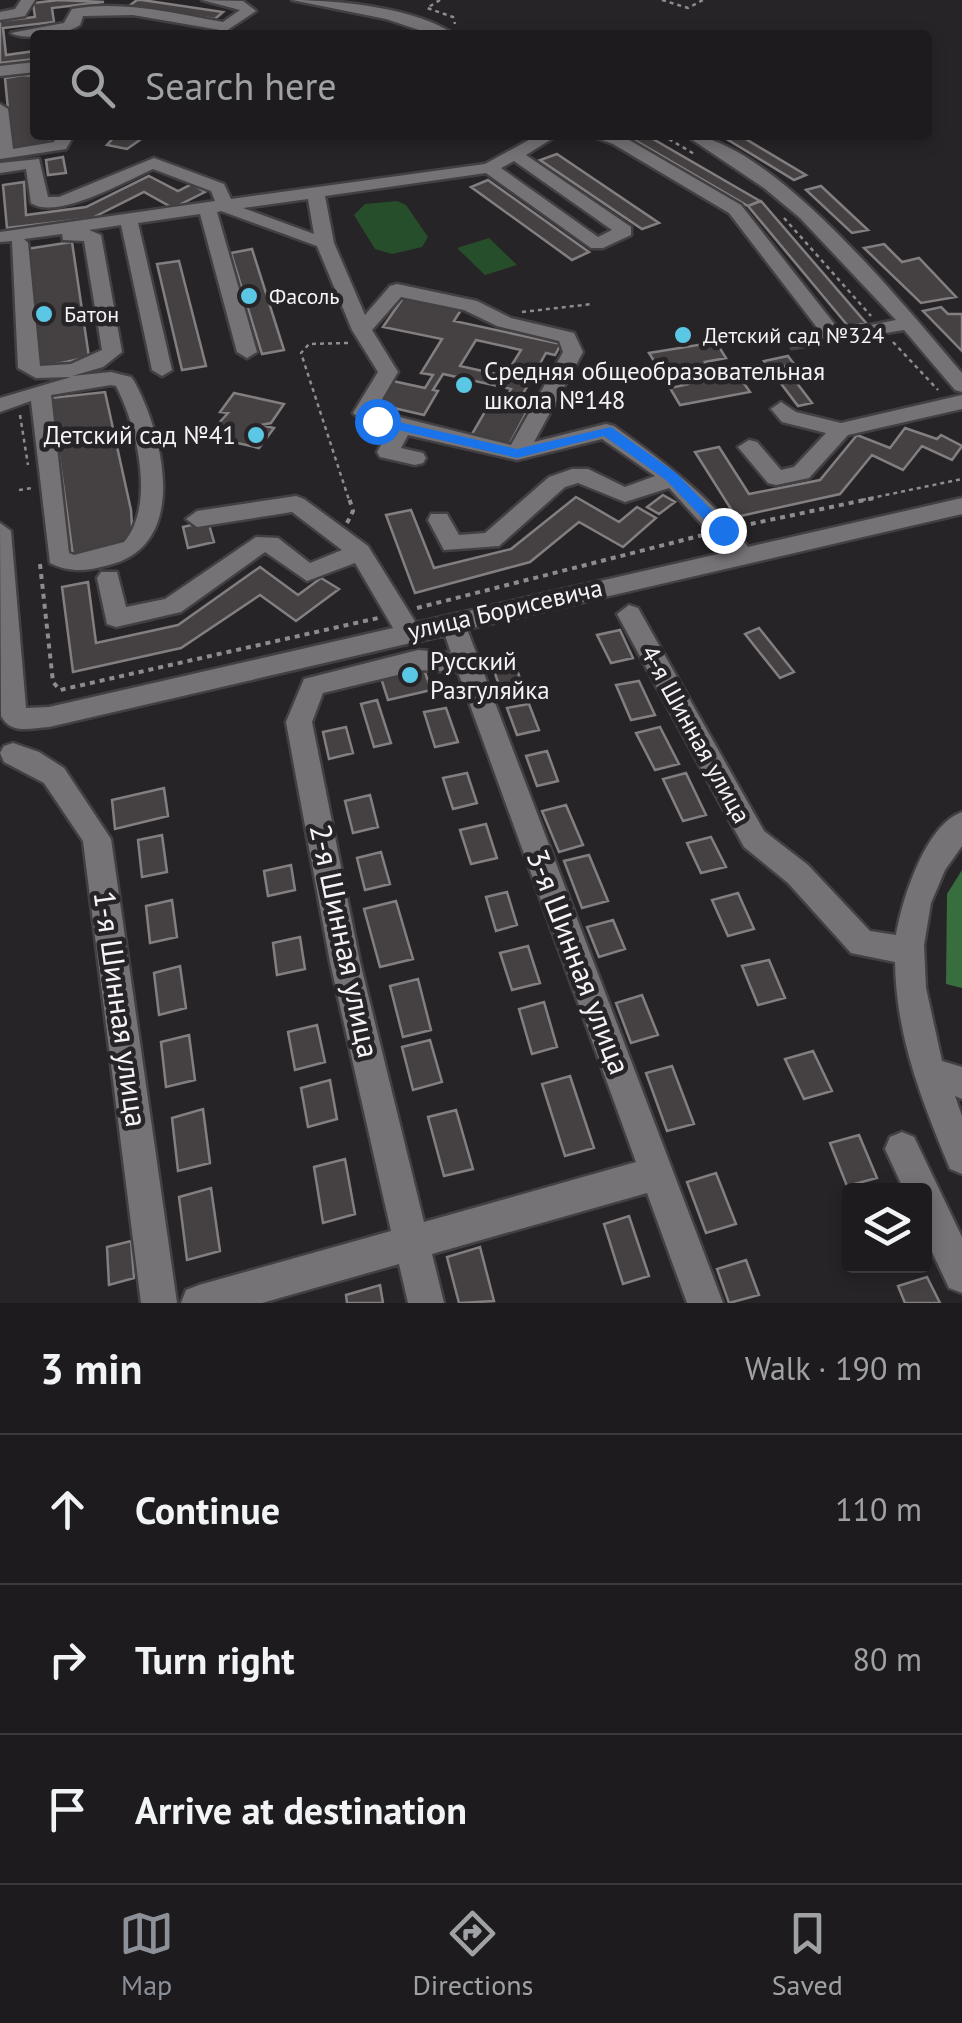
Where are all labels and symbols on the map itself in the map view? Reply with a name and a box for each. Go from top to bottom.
place label: Фасоль [269,282,339,310]
marker: Фасоль [238,285,260,307]
place label: Батон [64,300,119,328]
marker: Батон [33,303,55,325]
place label: Детский сад №324 [703,321,884,349]
marker: Детский сад №324 [672,324,694,346]
place label: Средняя общеобразовательная школа №148 [484,355,825,416]
marker: Средняя общеобразовательная школа №148 [453,374,475,396]
route start [355,399,401,445]
place label: Детский сад №41 [44,419,236,451]
marker: Детский сад №41 [245,424,267,446]
route end [701,508,747,554]
street label: улица Борисевича [405,571,605,647]
street label: 4-я Шинная улица [634,640,758,828]
place label: Русский Разгуляйка [430,645,550,706]
marker: Русский Разгуляйка [399,664,421,686]
street label: 2-я Шинная улица [302,820,389,1061]
street label: 3-я Шинная улица [519,843,640,1080]
street label: 1-я Шинная улица [86,888,157,1129]

